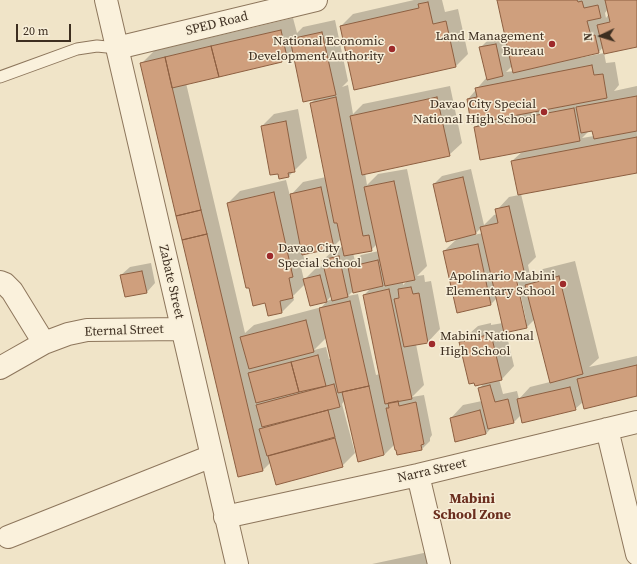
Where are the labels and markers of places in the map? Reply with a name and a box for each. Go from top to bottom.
place label: Land Management Bureau [435,29,544,60]
place label: National Economic Development Authority [248,34,384,65]
marker: Land Management Bureau [547,39,557,49]
marker: National Economic Development Authority [387,44,397,54]
place label: Davao City Special National High School [413,97,536,128]
marker: Davao City Special National High School [539,107,549,117]
place label: Davao City Special School [278,241,361,272]
marker: Davao City Special School [265,251,275,261]
place label: Apolinario Mabini Elementary School [446,269,555,300]
marker: Apolinario Mabini Elementary School [558,279,568,289]
place label: Mabini National High School [440,329,534,360]
marker: Mabini National High School [427,339,437,349]

